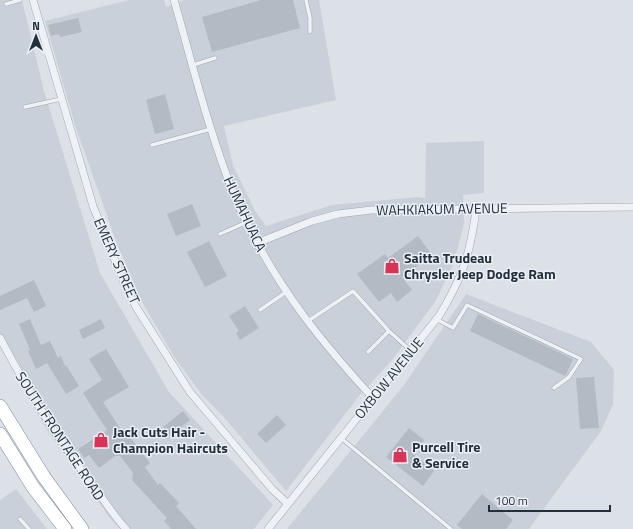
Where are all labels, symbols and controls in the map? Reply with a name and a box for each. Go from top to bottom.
north arrow [16,16,56,56]
text: N [32,18,40,34]
street label: HUMAHUACA [219,173,272,256]
street label: WAHKIAKUM AVENUE [376,197,508,220]
street label: EMERY STREET [89,214,146,308]
place label: Saitta Trudeau Chrysler Jeep Dodge Ram [404,247,556,284]
shop icon: Saitta Trudeau Chrysler Jeep Dodge Ram [383,257,401,275]
street label: OXBOW AVENUE [349,332,428,423]
street label: SOUTH FRONTAGE ROAD [11,367,110,504]
place label: Jack Cuts Hair - Champion Haircuts [113,421,228,458]
shop icon: Jack Cuts Hair - Champion Haircuts [92,431,110,449]
place label: Purcell Tire & Service [412,436,481,473]
shop icon: Purcell Tire & Service [391,446,409,464]
scale bar [489,487,610,513]
text: 100 m [495,491,528,510]

